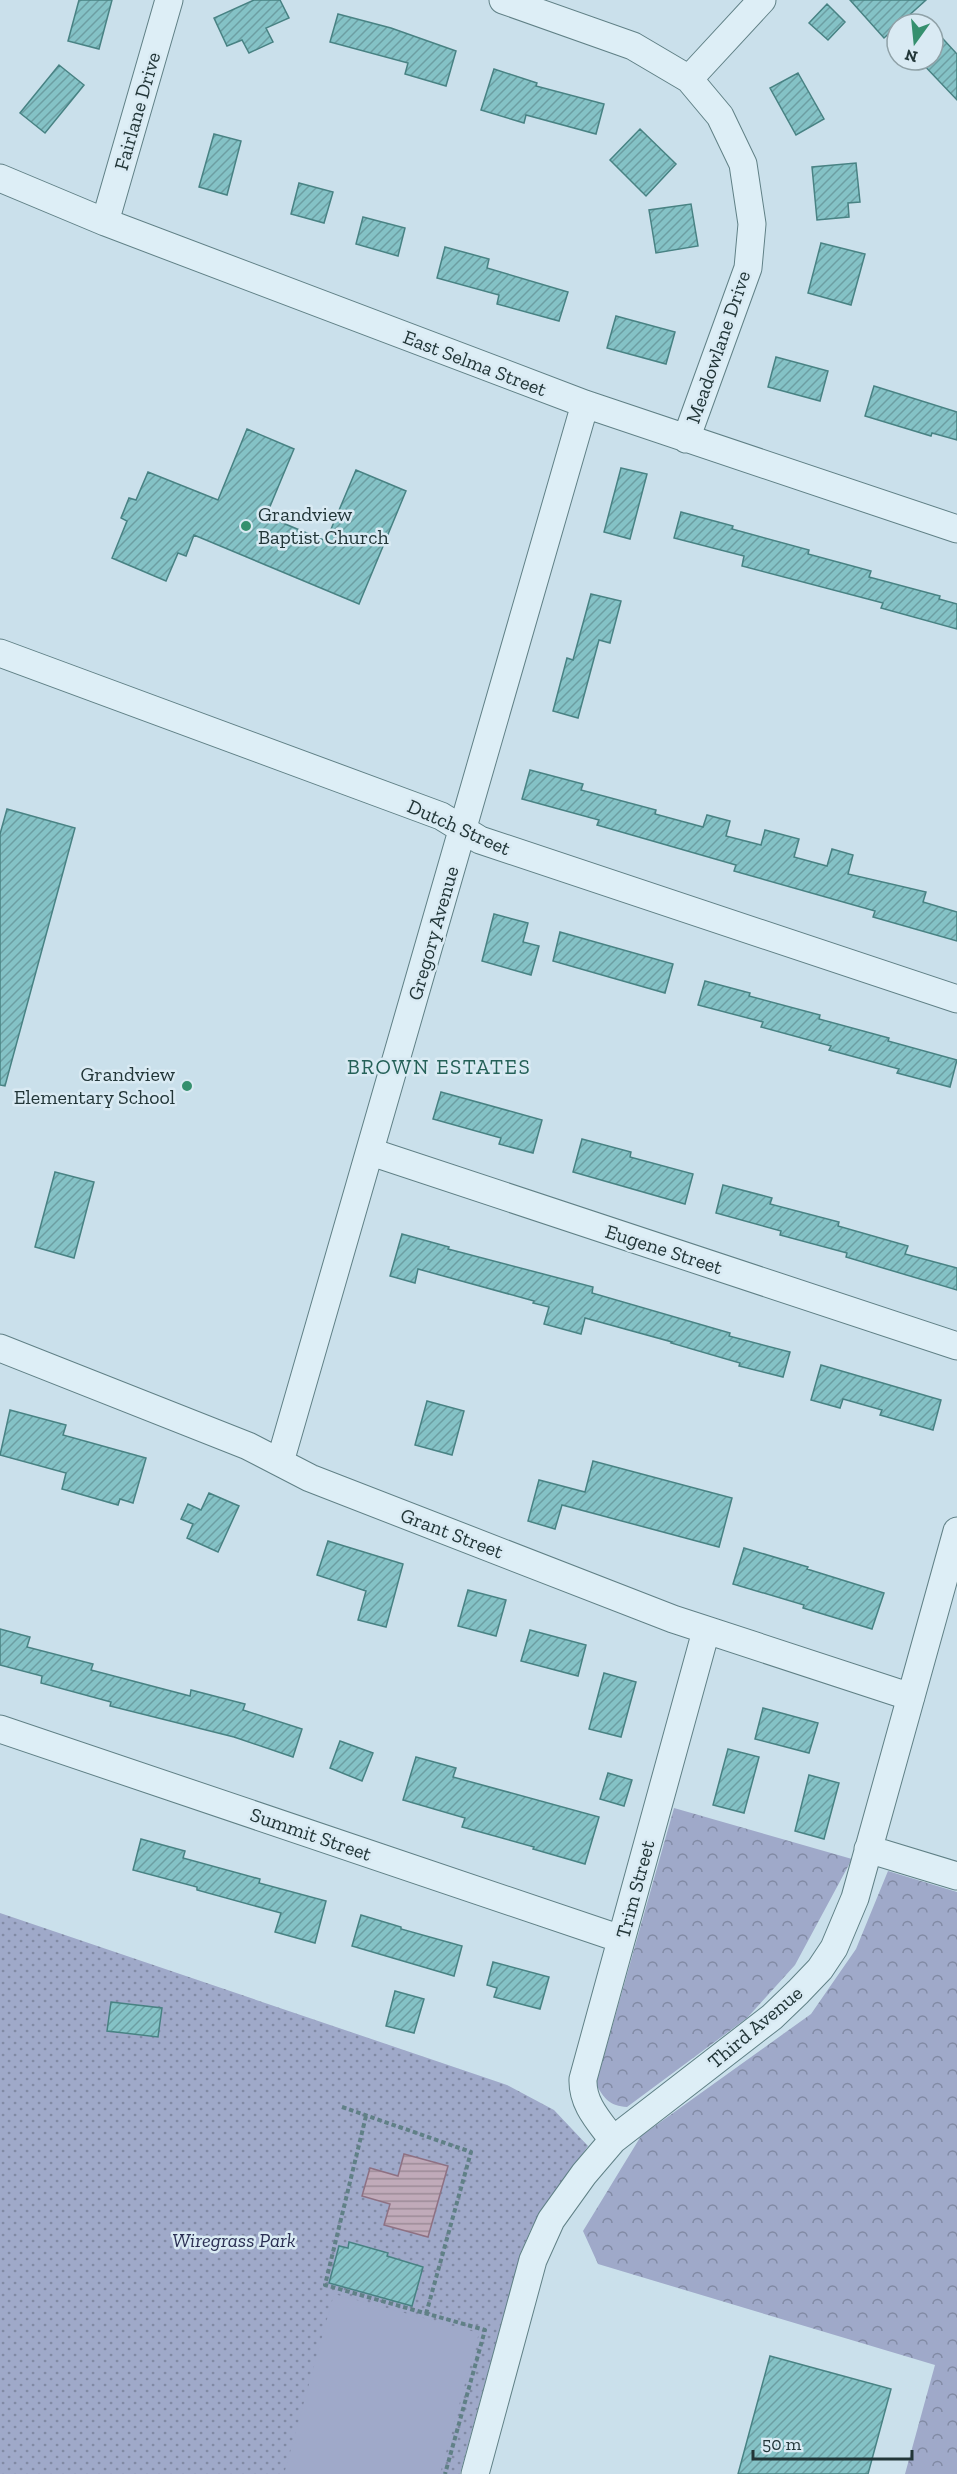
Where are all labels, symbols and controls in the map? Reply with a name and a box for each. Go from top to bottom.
north arrow [885,12,945,72]
text: N [903,45,920,67]
street label: Fairlane Drive [109,49,165,173]
street label: Meadowlane Drive [681,268,755,426]
street label: East Selma Street [400,325,551,402]
place label: Grandview Baptist Church [258,502,389,549]
marker: Grandview Baptist Church [239,519,253,533]
street label: Dutch Street [404,794,515,861]
street label: Gregory Avenue [402,863,464,1003]
district label: BROWN ESTATES [347,1054,531,1079]
place label: Grandview Elementary School [14,1062,176,1109]
marker: Grandview Elementary School [180,1079,194,1093]
street label: Eugene Street [603,1219,726,1279]
street label: Grant Street [397,1502,507,1564]
street label: Summit Street [247,1802,375,1866]
street label: Trim Street [610,1837,660,1941]
street label: Third Avenue [703,1981,807,2073]
park label: Wiregrass Park [172,2228,296,2252]
scale bar [753,2423,912,2461]
text: 50 m [762,2433,802,2455]

